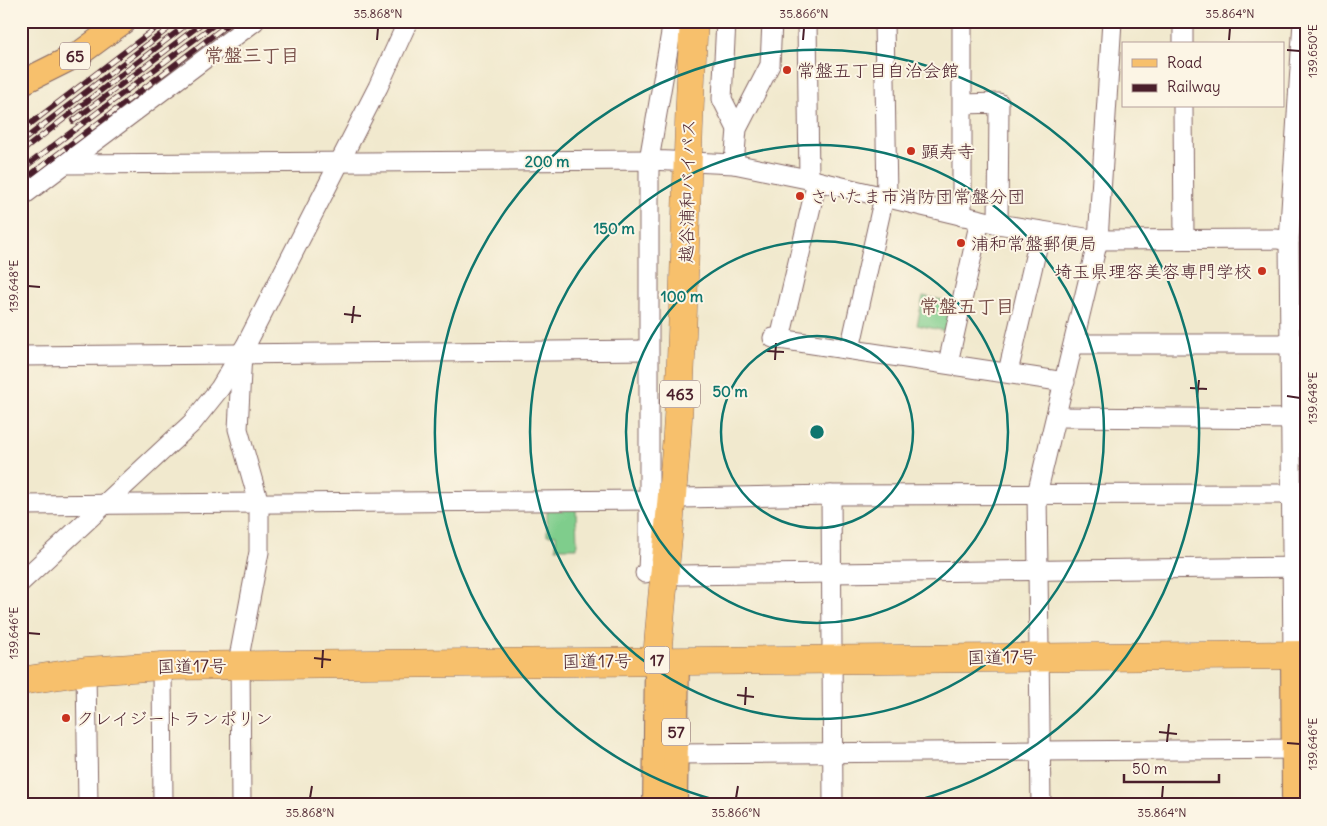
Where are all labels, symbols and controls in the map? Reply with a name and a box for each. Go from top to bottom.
text: 35.868°N [353,6,403,21]
text: 35.866°N [779,6,829,21]
text: 35.864°N [1205,6,1255,21]
text: 139.650°E [1305,24,1320,78]
road number: 65 [60,42,90,70]
legend [1122,42,1284,108]
district label: 常盤三丁目 [204,43,300,67]
text: Road [1167,53,1202,72]
place label: 常盤五丁目自治会館 [797,59,959,82]
marker: 常盤五丁目自治会館 [781,64,793,76]
text: Railway [1167,77,1221,96]
street label: 越谷浦和バイパス [674,119,700,263]
place label: 顕寿寺 [921,140,975,163]
marker: 顕寿寺 [905,145,917,157]
text: 200 m [525,152,569,171]
place label: さいたま市消防団常盤分団 [810,185,1025,208]
marker: さいたま市消防団常盤分団 [794,190,806,202]
text: 150 m [593,219,635,238]
place label: 浦和常盤郵便局 [971,232,1097,255]
marker: 浦和常盤郵便局 [955,237,967,249]
text: 139.648°E [6,260,21,312]
place label: 埼玉県理容美容専門学校 [1054,260,1252,283]
marker: 埼玉県理容美容専門学校 [1256,265,1268,277]
text: 100 m [661,287,703,306]
district label: 常盤五丁目 [919,294,1015,318]
text: 139.648°E [1305,372,1320,424]
road number: 463 [660,380,700,408]
text: 50 m [712,382,748,401]
centre of rings [808,423,826,441]
text: 139.646°E [6,607,21,659]
street label: 国道17号 [967,645,1037,669]
road number: 17 [644,646,670,674]
street label: 国道17号 [562,649,632,673]
street label: 国道17号 [157,654,227,678]
place label: クレイジートランポリン [76,707,273,730]
marker: クレイジートランポリン [60,712,72,724]
text: 139.646°E [1305,718,1320,770]
road number: 57 [662,719,690,746]
scale bar [1124,751,1220,783]
text: 50 m [1132,759,1167,778]
text: 35.868°N [285,805,335,820]
text: 35.866°N [711,805,761,820]
text: 35.864°N [1137,805,1187,820]

